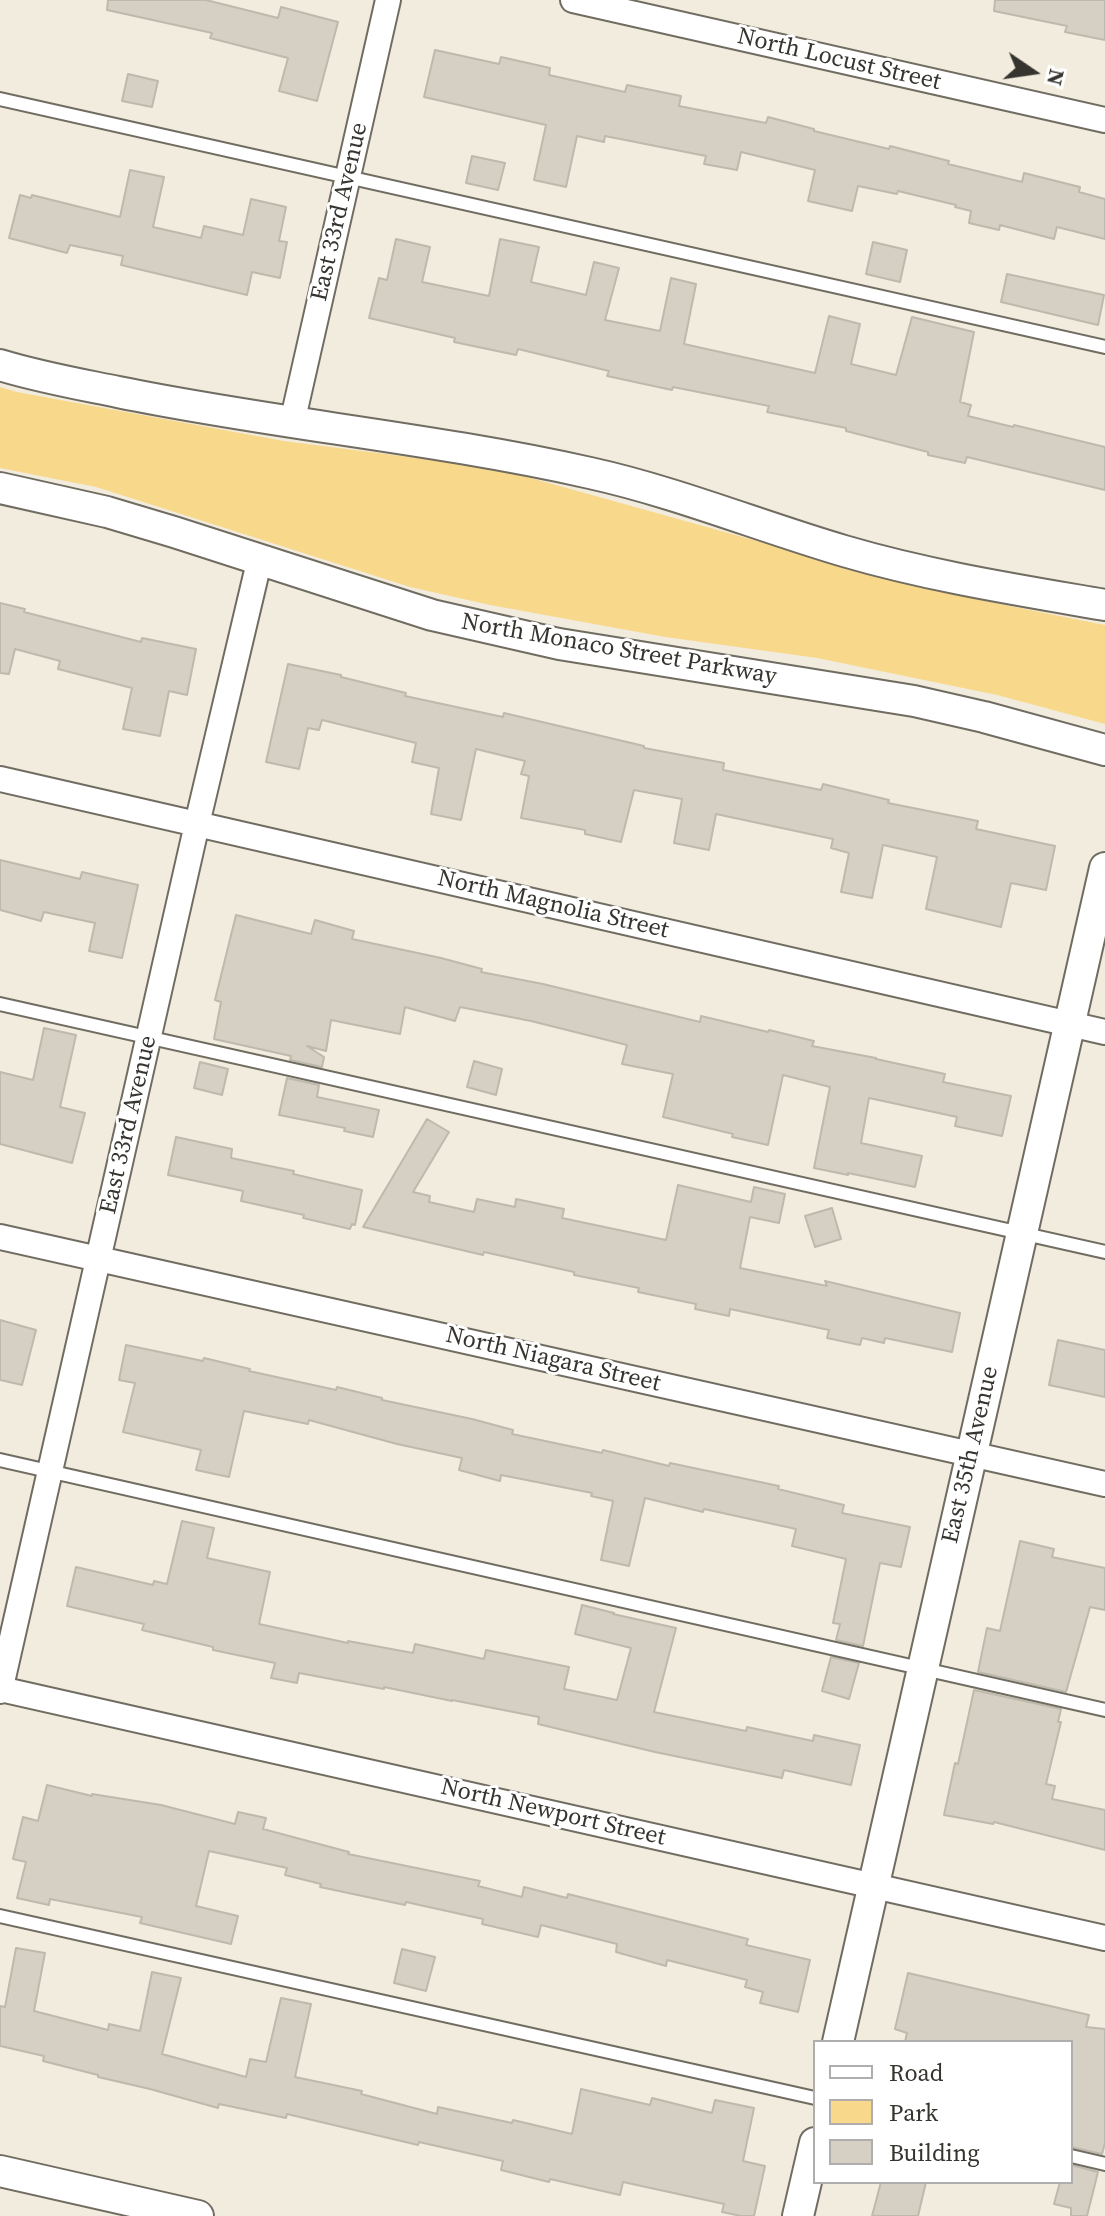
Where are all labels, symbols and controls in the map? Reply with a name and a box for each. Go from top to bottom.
street label: North Locust Street [734,23,944,97]
north arrow [993,32,1073,112]
text: N [1040,66,1073,89]
street label: East 33rd Avenue [305,120,375,304]
street label: North Monaco Street Parkway [459,608,779,692]
street label: North Magnolia Street [435,864,671,946]
street label: East 33rd Avenue [94,1033,164,1217]
street label: North Niagara Street [443,1321,663,1399]
street label: East 35th Avenue [937,1364,1005,1546]
street label: North Newport Street [438,1773,668,1853]
legend [813,2040,1073,2184]
text: Road [889,2056,943,2089]
text: Park [889,2096,938,2129]
text: Building [889,2136,980,2169]

